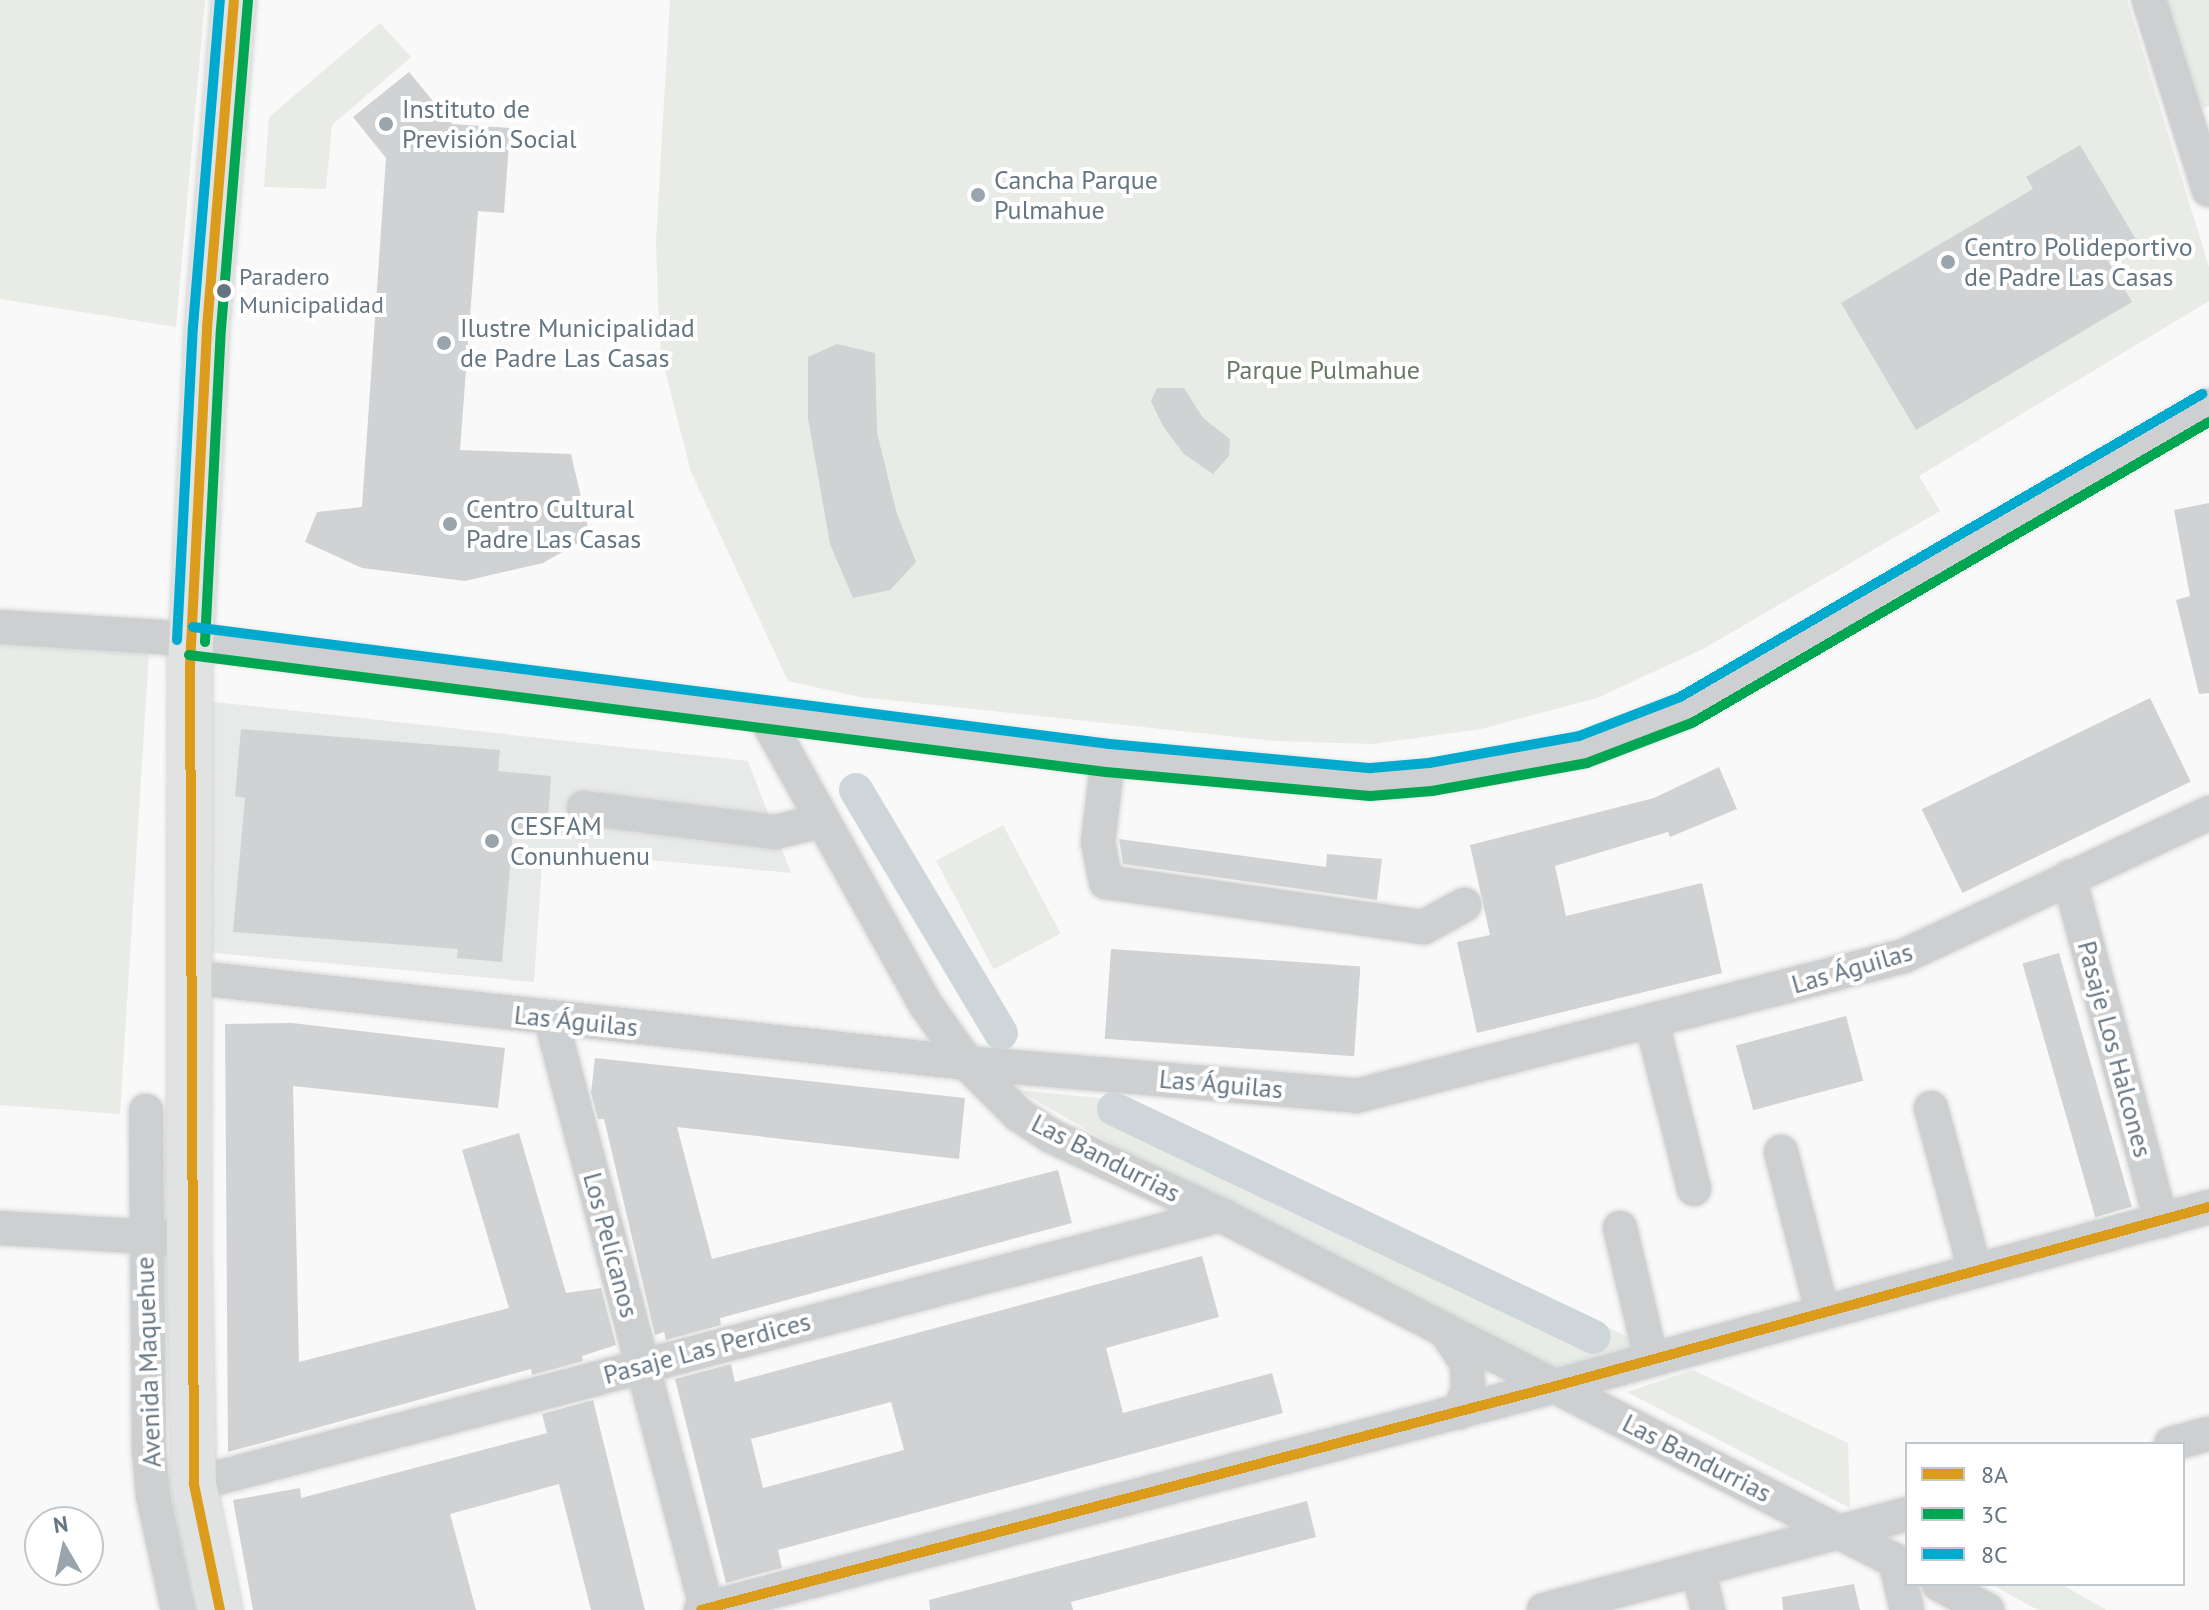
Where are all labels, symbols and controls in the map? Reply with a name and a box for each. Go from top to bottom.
place label: Instituto de Previsión Social [402,93,577,154]
marker: Instituto de Previsión Social [377,115,395,133]
place label: Cancha Parque Pulmahue [994,164,1158,226]
marker: Cancha Parque Pulmahue [969,186,987,204]
place label: Centro Polideportivo de Padre Las Casas [1964,231,2193,292]
marker: Centro Polideportivo de Padre Las Casas [1939,253,1957,271]
place label: Paradero Municipalidad [239,263,384,319]
marker: Paradero Municipalidad [216,283,232,299]
place label: Ilustre Municipalidad de Padre Las Casas [460,312,695,374]
marker: Ilustre Municipalidad de Padre Las Casas [435,334,453,352]
park label: Parque Pulmahue [1226,354,1420,386]
place label: Centro Cultural Padre Las Casas [466,493,641,554]
marker: Centro Cultural Padre Las Casas [441,515,459,533]
place label: CESFAM Conunhuenu [510,810,650,872]
marker: CESFAM Conunhuenu [481,830,503,852]
street label: Las Águilas [1788,936,1916,1000]
street label: Pasaje Los Halcones [2071,937,2159,1161]
street label: Las Águilas [512,999,640,1043]
street label: Las Águilas [1157,1063,1285,1105]
street label: Las Bandurrias [1027,1107,1185,1209]
street label: Los Pelícanos [577,1169,645,1321]
street label: Avenida Maquehue [129,1256,167,1468]
street label: Pasaje Las Perdices [600,1305,814,1391]
street label: Las Bandurrias [1618,1407,1776,1509]
legend [1905,1442,2185,1586]
text: 8A [1981,1459,2008,1490]
text: 3C [1981,1499,2008,1530]
north arrow [24,1506,104,1586]
text: N [51,1509,70,1539]
text: 8C [1981,1539,2008,1570]

